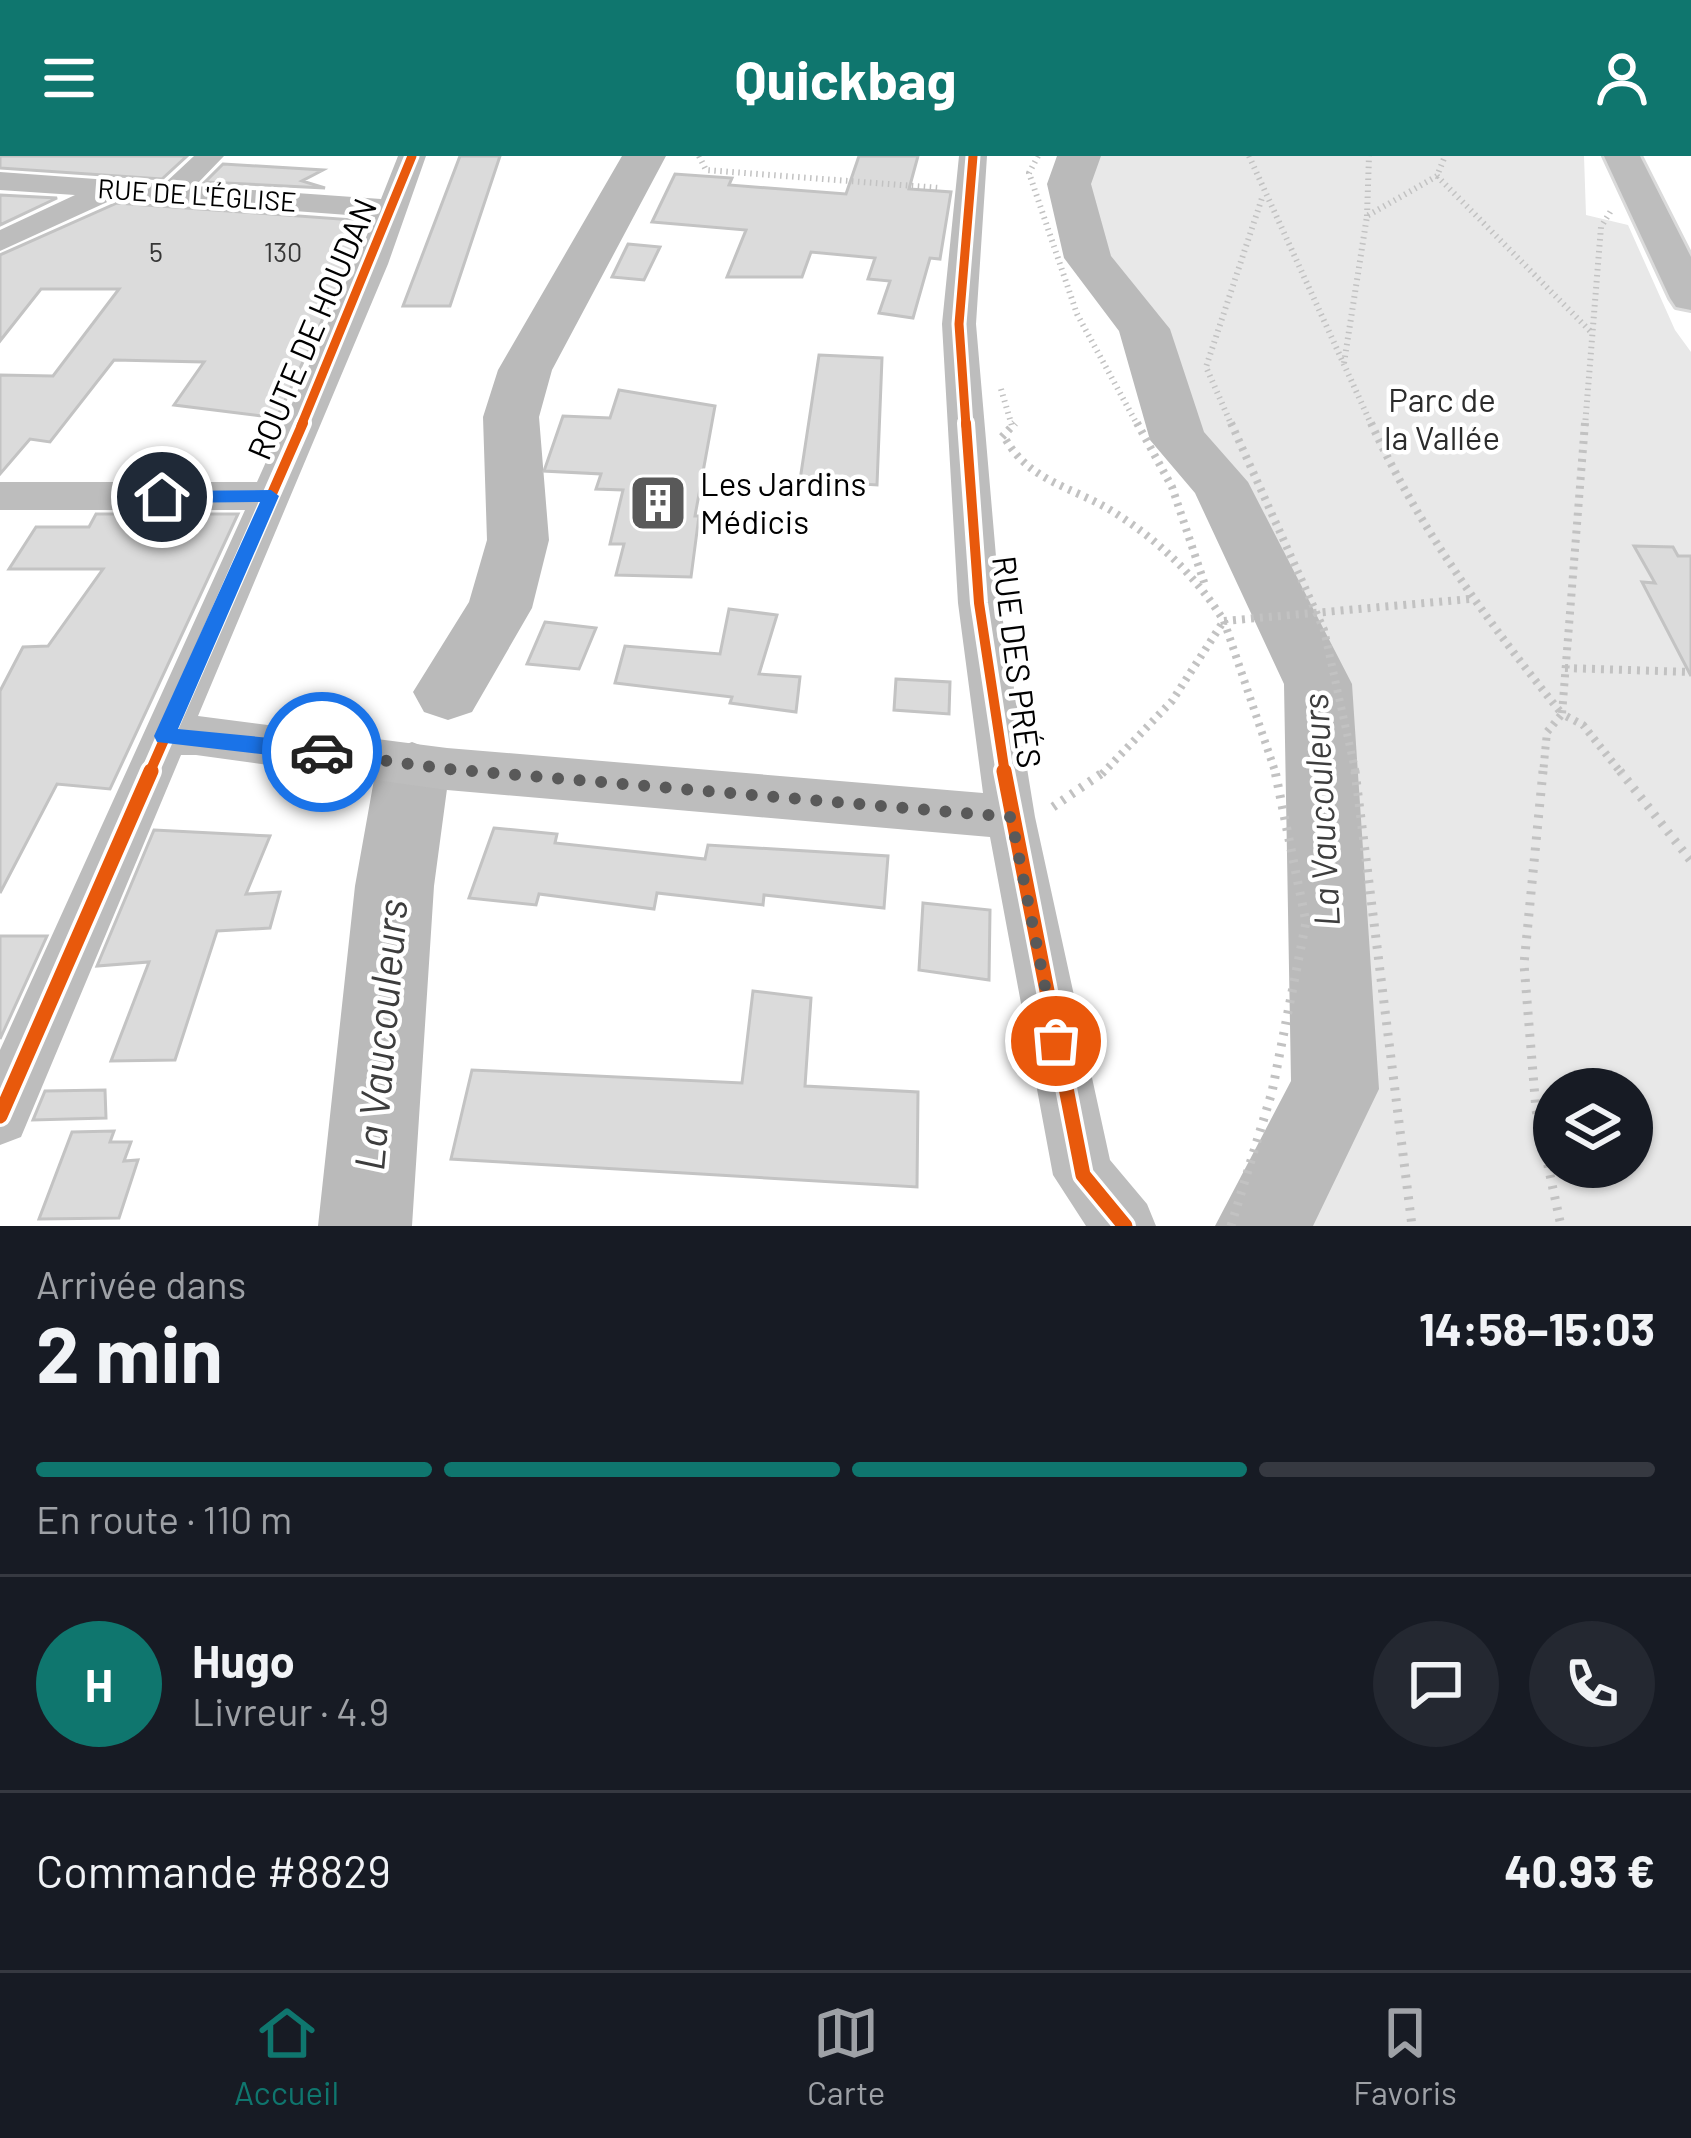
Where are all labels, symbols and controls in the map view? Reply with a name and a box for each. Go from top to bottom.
icon: menu [36,45,102,111]
icon: person [1589,45,1655,111]
text: Quickbag [734,46,957,111]
street label: RUE DE L'ÉGLISE [97,171,298,217]
street label: ROUTE DE HOUDAN [238,192,384,465]
house number: 5 [149,235,163,267]
house number: 130 [264,235,302,267]
park label: Parc de la Vallée [1384,379,1500,457]
pin [111,446,213,548]
place label: Les Jardins Médicis [700,463,866,541]
icon: home [129,464,195,530]
building icon: Les Jardins Médicis [627,472,689,534]
street label: RUE DES PRÉS [985,554,1051,770]
courier [262,692,382,812]
water label: La Vaucouleurs [1292,692,1347,928]
icon: car [289,719,355,785]
water label: La Vaucouleurs [342,897,416,1173]
pin [1005,990,1107,1092]
icon: bag [1023,1008,1089,1074]
map controls [1533,1068,1653,1188]
button: layers [1533,1068,1653,1188]
text: Arrivée dans [36,1260,246,1307]
text: 14:58–15:03 [1419,1301,1655,1355]
text: 2 min [36,1305,223,1399]
text: En route · 110 m [36,1495,292,1542]
button: chat [1373,1621,1499,1747]
button: phone [1529,1621,1655,1747]
text: Hugo [192,1633,295,1687]
text: H [85,1657,113,1711]
text: Livreur · 4.9 [192,1687,389,1734]
text: Commande #8829 [36,1843,391,1897]
text: 40.93 € [1504,1843,1655,1897]
tab: Accueil [234,2000,339,2112]
tab: Carte [807,2000,885,2112]
tab: Favoris [1353,2000,1457,2112]

